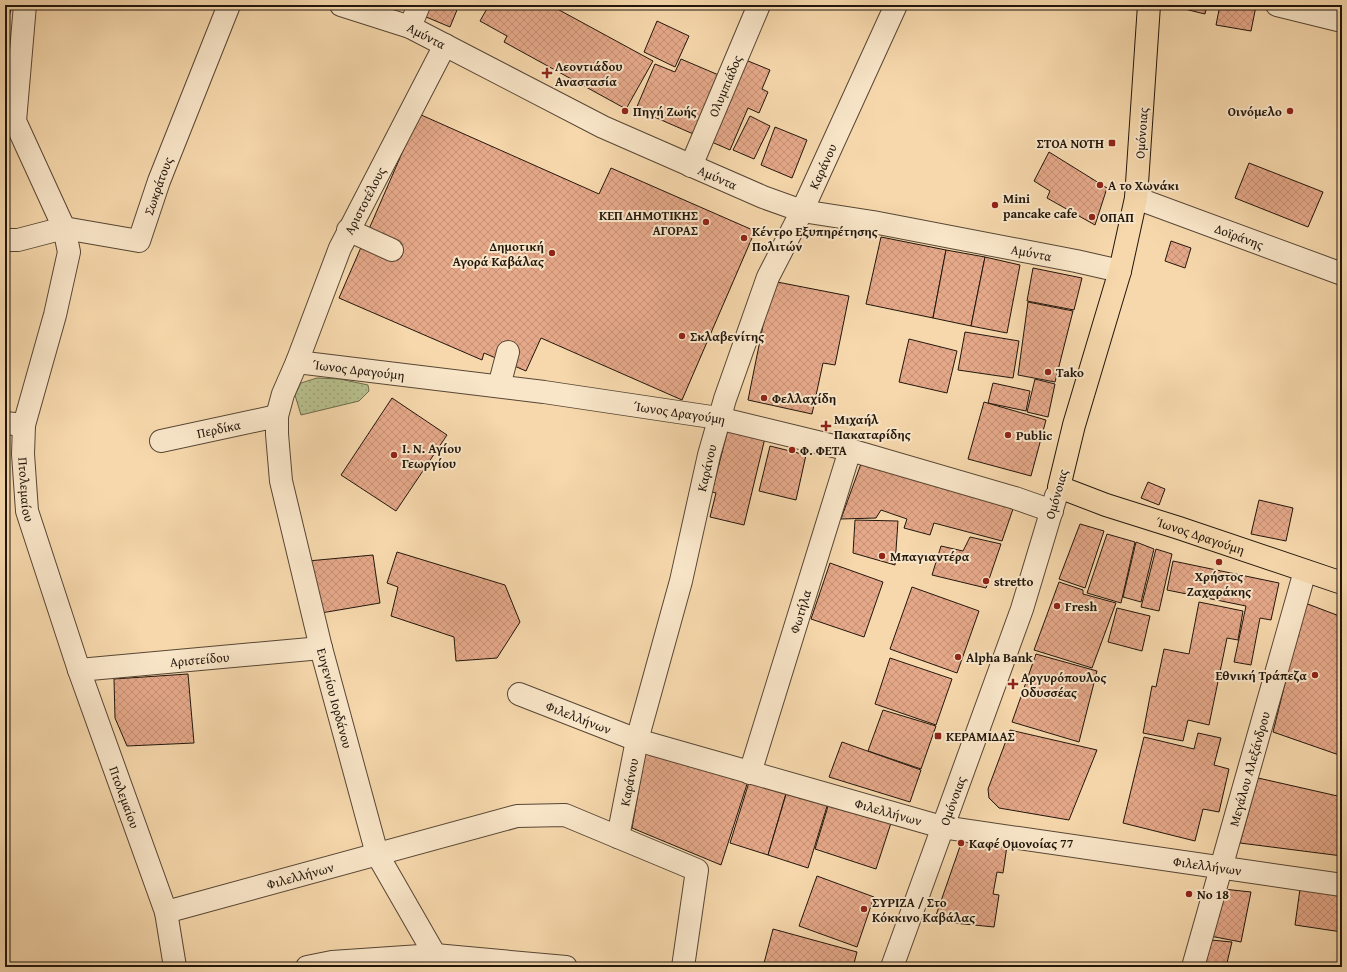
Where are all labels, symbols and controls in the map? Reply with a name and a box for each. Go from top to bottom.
street label: Αμύντα [404,18,449,54]
street label: Ολυμπιάδος [704,52,747,120]
place label: Λεοντιάδου Αναστασία [555,57,623,91]
marker: Λεοντιάδου Αναστασία [542,68,552,78]
place label: Πηγή Ζωής [633,102,697,121]
place label: Οινόμελο [1228,102,1282,121]
marker: Πηγή Ζωής [620,106,630,116]
street label: Ομόνοιας [1130,106,1153,159]
marker: Οινόμελο [1285,106,1295,116]
place label: ΣΤΟΑ ΝΟΤΗ [1037,134,1104,153]
marker: ΣΤΟΑ ΝΟΤΗ [1107,138,1117,148]
street label: Καράνου [804,140,842,192]
street label: Σωκράτους [139,154,178,218]
street label: Αμύντα [695,161,740,195]
street label: Αριστοτέλους [340,163,391,238]
place label: Α το Χωνάκι [1108,176,1180,195]
marker: Α το Χωνάκι [1095,180,1105,190]
place label: Mini pancake cafe [1003,189,1077,223]
marker: Mini pancake cafe [990,200,1000,210]
place label: ΚΕΠ ΔΗΜΟΤΙΚΗΣ ΑΓΟΡΑΣ [599,206,698,240]
place label: ΟΠΑΠ [1100,208,1134,227]
marker: ΟΠΑΠ [1087,212,1097,222]
marker: ΚΕΠ ΔΗΜΟΤΙΚΗΣ ΑΓΟΡΑΣ [701,217,711,227]
street label: Δοϊράνης [1212,219,1267,254]
place label: Κέντρο Εξυπηρέτησης Πολιτών [752,222,878,256]
marker: Κέντρο Εξυπηρέτησης Πολιτών [739,233,749,243]
place label: Δημοτική Αγορά Καβάλας [452,237,544,271]
street label: Αμύντα [1009,240,1053,266]
marker: Δημοτική Αγορά Καβάλας [547,248,557,258]
place label: Σκλαβενίτης [690,327,764,346]
marker: Σκλαβενίτης [677,331,687,341]
street label: Ίωνος Δραγούμη [311,355,406,385]
place label: Tako [1056,363,1084,382]
marker: Tako [1043,367,1053,377]
place label: Φελλαχίδη [772,389,836,408]
marker: Φελλαχίδη [759,393,769,403]
street label: Ίωνος Δραγούμη [632,397,728,430]
place label: Μιχαήλ Πακαταρίδης [834,410,911,444]
street label: Περδίκα [195,415,242,443]
marker: Μιχαήλ Πακαταρίδης [821,421,831,431]
place label: Public [1016,426,1052,445]
marker: Public [1003,430,1013,440]
place label: Ι. Ν. Αγίου Γεωργίου [402,439,461,473]
place label: Φ. ΦΕΤΑ [800,441,848,460]
street label: Καράνου [692,442,722,493]
marker: Φ. ΦΕΤΑ [787,445,797,455]
marker: Ι. Ν. Αγίου Γεωργίου [389,450,399,460]
street label: Πτολεμαίου [13,457,39,525]
street label: Ομόνοιας [1040,466,1073,521]
street label: Ίωνος Δραγούμη [1153,512,1247,559]
place label: Μπαγιαντέρα [890,547,970,566]
marker: Μπαγιαντέρα [877,551,887,561]
marker: Χρήστος Ζαχαράκης [1214,557,1224,567]
place label: Χρήστος Ζαχαράκης [1187,567,1251,601]
place label: stretto [994,572,1034,591]
marker: stretto [981,576,991,586]
street label: Φωτήλα [785,587,816,636]
place label: Fresh [1065,597,1097,616]
marker: Fresh [1052,601,1062,611]
street label: Ευγενίου Ιορδάνου [312,646,357,751]
street label: Αριστείδου [169,647,230,672]
place label: Alpha Bank [966,648,1033,667]
marker: Alpha Bank [953,652,963,662]
place label: Εθνική Τράπεζα [1215,666,1307,685]
place label: Αργυρόπουλος Οδυσσέας [1021,668,1107,702]
marker: Εθνική Τράπεζα [1310,670,1320,680]
marker: Αργυρόπουλος Οδυσσέας [1008,679,1018,689]
street label: Φιλελλήνων [543,696,614,739]
street label: Μεγάλου Αλεξάνδρου [1224,709,1275,829]
place label: ΚΕΡΑΜΙΔΑΣ [946,727,1015,746]
marker: ΚΕΡΑΜΙΔΑΣ [933,731,943,741]
street label: Καράνου [615,756,643,808]
street label: Πτολεμαίου [104,764,144,831]
street label: Ομόνοιας [935,773,971,828]
street label: Φιλελλήνων [852,794,924,831]
place label: Καφέ Ομονοίας 77 [969,834,1074,853]
marker: Καφέ Ομονοίας 77 [956,838,966,848]
street label: Φιλελλήνων [1172,852,1243,880]
street label: Φιλελλήνων [264,857,336,894]
place label: No 18 [1197,885,1229,904]
marker: No 18 [1184,889,1194,899]
place label: ΣΥΡΙΖΑ / Στο Κόκκινο Καβάλας [872,893,975,927]
marker: ΣΥΡΙΖΑ / Στο Κόκκινο Καβάλας [859,904,869,914]

